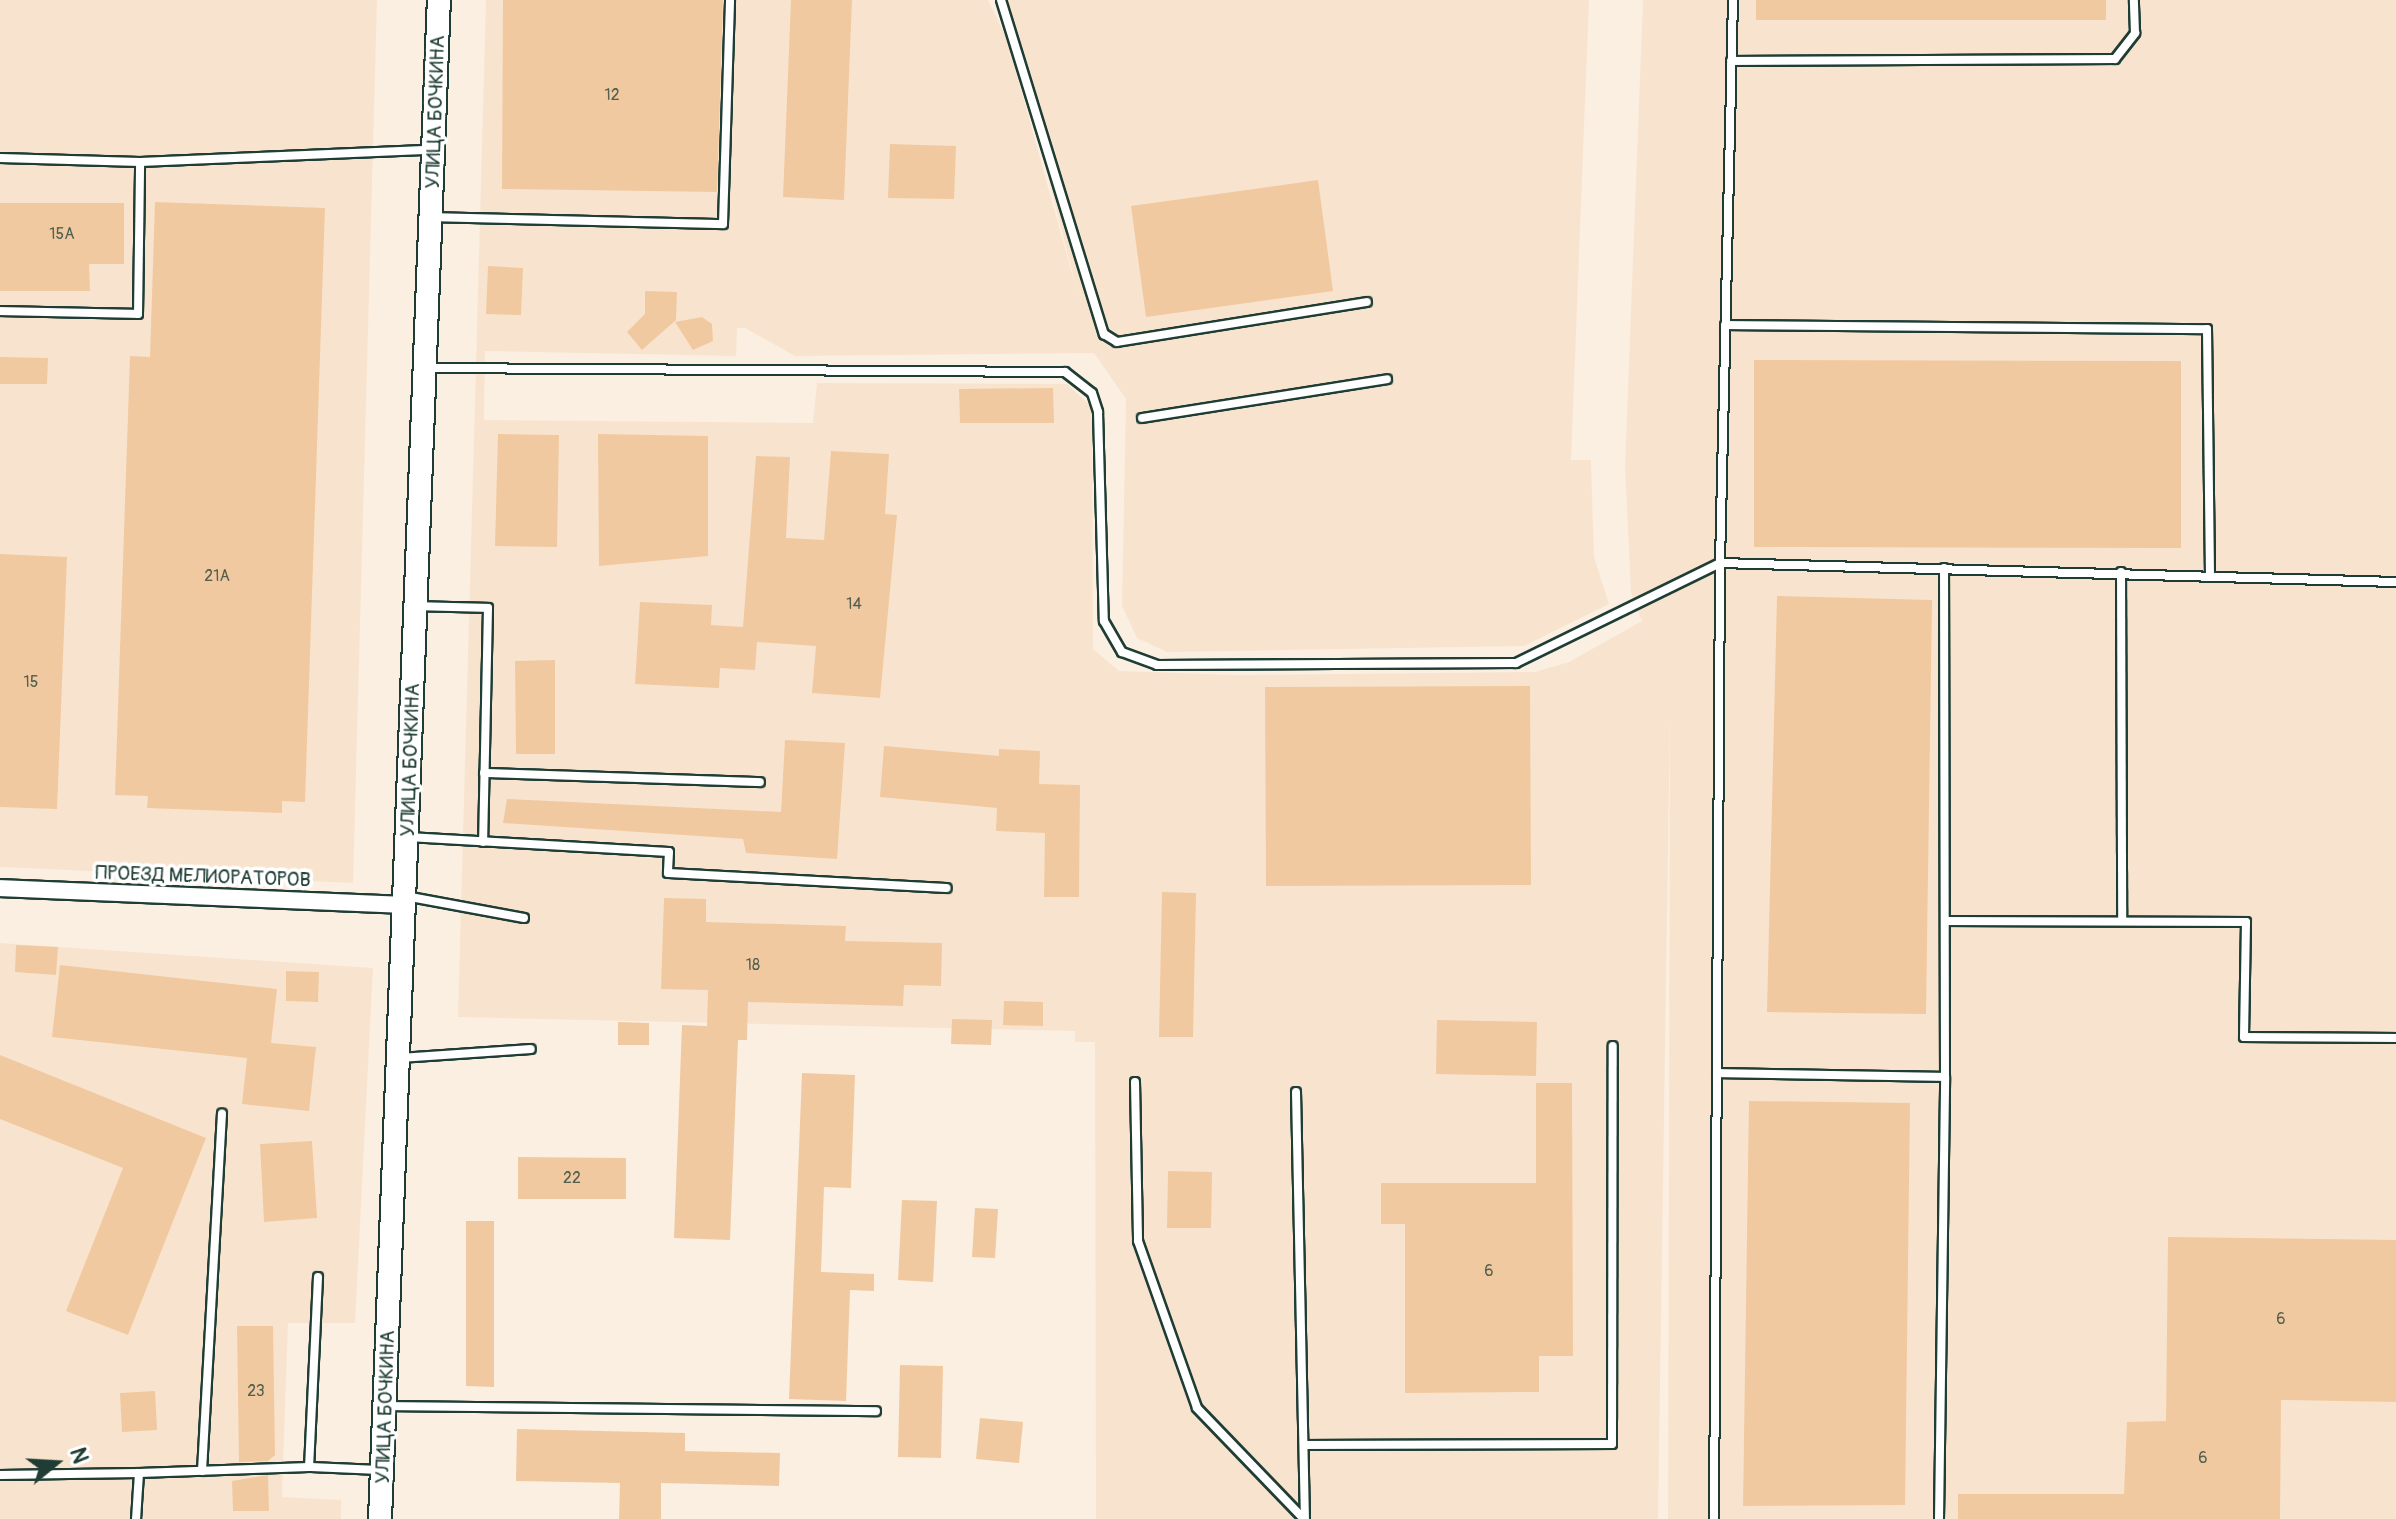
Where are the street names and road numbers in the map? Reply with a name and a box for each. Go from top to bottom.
street label: УЛИЦА БОЧКИНА [420,35,450,189]
street label: УЛИЦА БОЧКИНА [395,683,425,837]
street label: ПРОЕЗД МЕЛИОРАТОРОВ [95,860,311,892]
street label: УЛИЦА БОЧКИНА [370,1330,400,1484]

